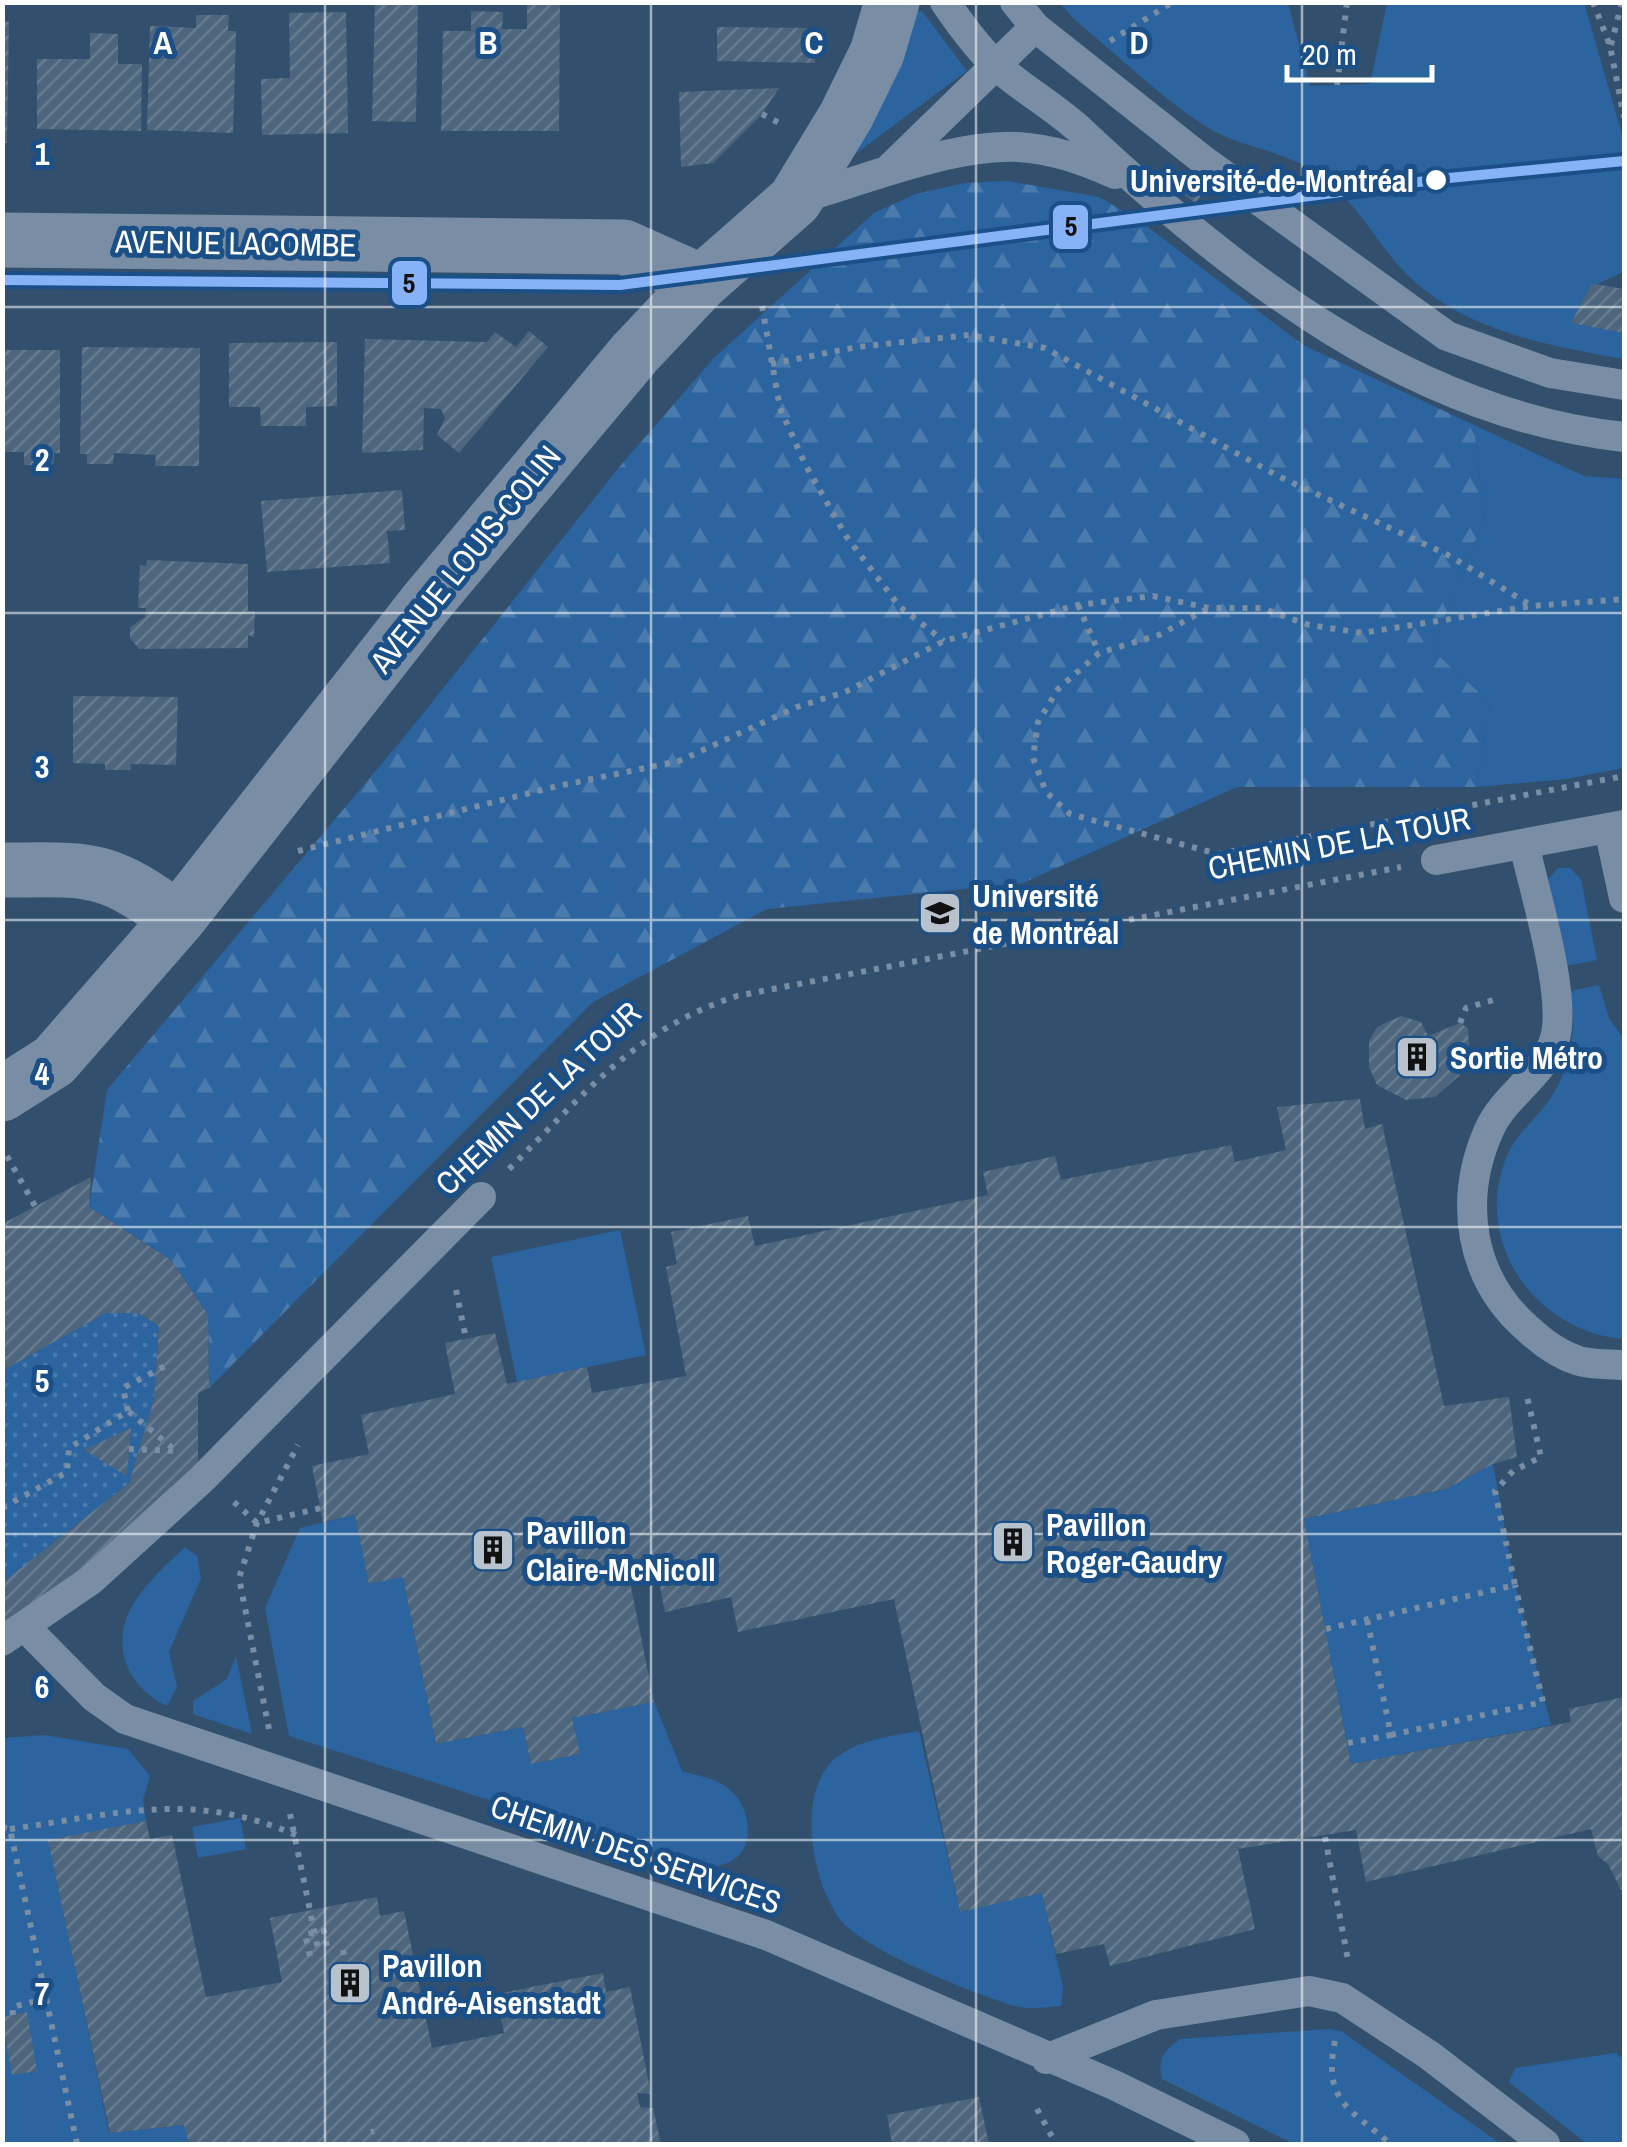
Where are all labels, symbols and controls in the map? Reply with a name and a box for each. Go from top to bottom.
scale bar [1287,20,1432,82]
text: A [154,21,173,64]
text: B [479,21,497,64]
text: C [805,21,823,64]
text: D [1130,21,1148,64]
text: 20 m [1302,34,1357,74]
text: 1 [35,132,50,175]
place label: Université-de-Montréal [1130,159,1414,202]
marker: Université-de-Montréal [1423,167,1449,193]
line badge: 5 [1051,203,1090,251]
text: 5 [1065,207,1078,245]
street label: AVENUE LACOMBE [114,219,357,267]
line badge: 5 [390,259,429,307]
text: 5 [403,264,416,302]
street label: AVENUE LOUIS-COLIN [359,436,570,682]
text: 2 [35,438,49,481]
text: 3 [35,745,49,788]
street label: CHEMIN DE LA TOUR [1204,797,1474,889]
place label: Université de Montréal [972,874,1119,954]
school or university icon: Université de Montréal [917,890,963,936]
street label: CHEMIN DE LA TOUR [426,992,650,1204]
building icon: Sortie Métro [1394,1034,1440,1080]
place label: Sortie Métro [1450,1036,1603,1079]
text: 4 [35,1052,50,1095]
text: 5 [35,1359,49,1402]
place label: Pavillon Roger-Gaudry [1046,1503,1223,1583]
place label: Pavillon Claire-McNicoll [526,1511,716,1591]
building icon: Pavillon Roger-Gaudry [990,1519,1036,1565]
building icon: Pavillon Claire-McNicoll [470,1527,516,1573]
text: 6 [35,1665,49,1708]
street label: CHEMIN DES SERVICES [485,1784,787,1924]
place label: Pavillon André-Aisenstadt [382,1944,601,2024]
building icon: Pavillon André-Aisenstadt [327,1960,373,2006]
text: 7 [35,1972,49,2015]

